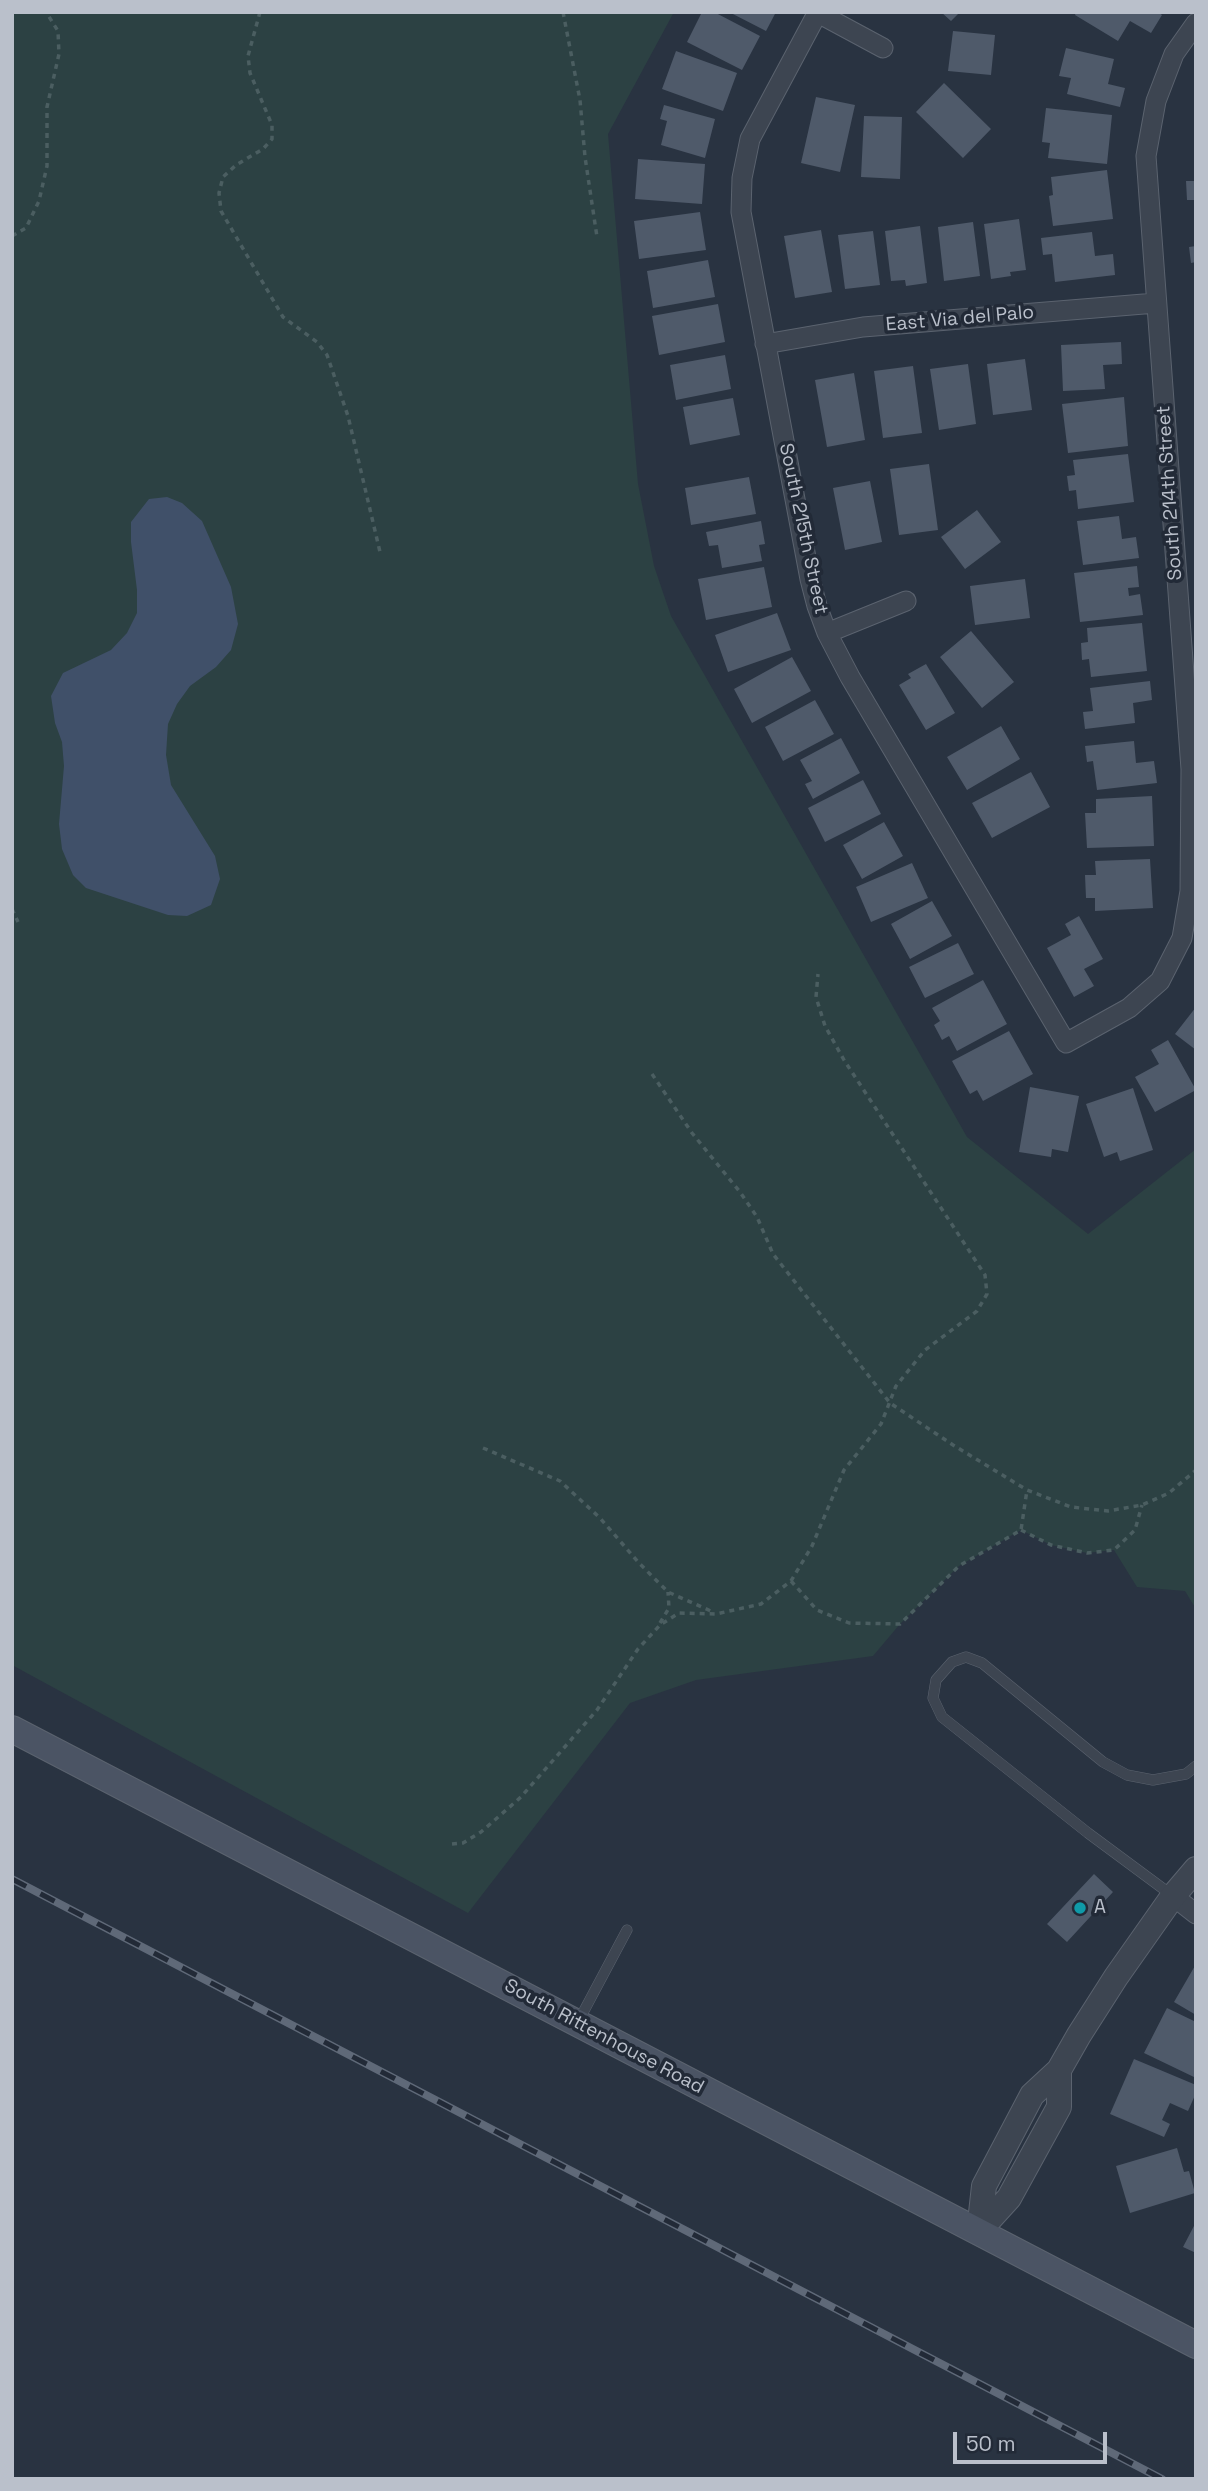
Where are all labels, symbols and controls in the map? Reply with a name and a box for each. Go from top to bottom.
street label: East Via del Palo [885,301,1035,337]
street label: South 214th Street [1153,405,1187,581]
street label: South 215th Street [774,441,832,617]
place label: A [1094,1897,1106,1919]
marker: A [1072,1900,1088,1916]
street label: South Rittenhouse Road [500,1975,708,2099]
scale bar [956,2418,1110,2462]
text: 50 m [966,2430,1016,2457]

